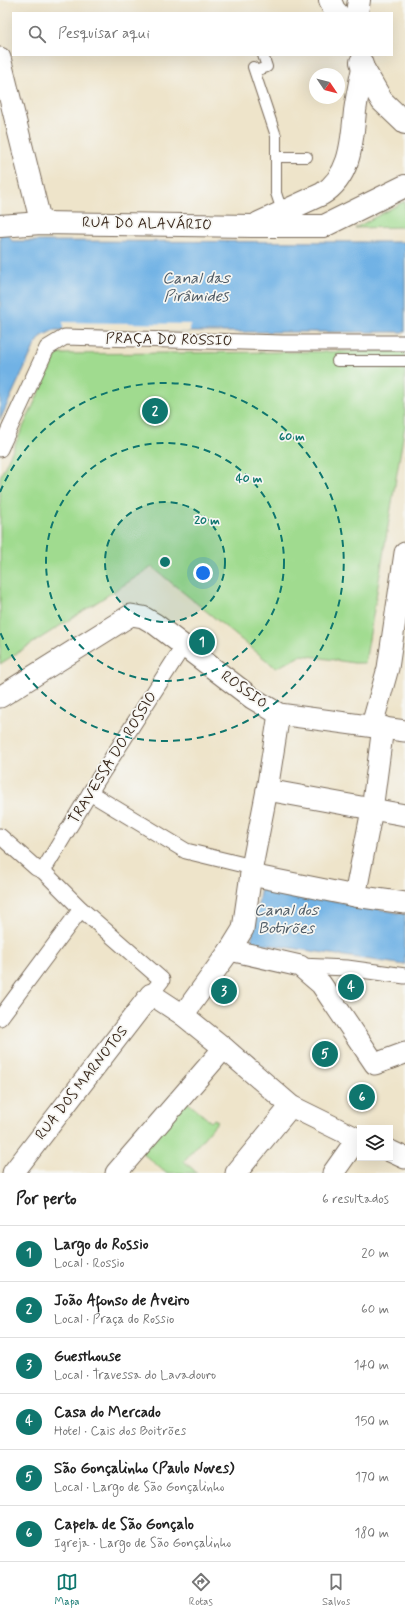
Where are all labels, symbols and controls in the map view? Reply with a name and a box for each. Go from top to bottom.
search box [12,12,393,56]
icon: search [26,23,48,45]
text: Pesquisar aqui [58,24,150,44]
north arrow [309,68,345,104]
street label: RUA DO ALAVÁRIO [82,212,212,235]
water label: Canal das Pirâmides [162,268,232,307]
street label: PRAÇA DO ROSSIO [106,329,232,351]
pin: 2 [142,396,168,426]
text: 60 m [279,429,305,445]
text: 40 m [236,471,263,487]
text: 20 m [194,513,220,529]
centre of rings [158,555,172,569]
your location [193,563,213,583]
pin: 1 [189,627,215,657]
street label: ROSSIO [217,666,271,714]
street label: TRAVESSA DO ROSSIO [64,688,162,828]
water label: Canal dos Botirões [254,900,320,939]
pin: 4 [338,972,364,1002]
pin: 3 [211,976,237,1006]
street label: RUA DOS MARNOTOS [31,1022,133,1144]
pin: 5 [312,1039,338,1069]
pin: 6 [349,1082,375,1112]
map controls [357,1125,393,1161]
button: layers [357,1125,393,1161]
text: Por perto [16,1188,77,1210]
text: 6 resultados [322,1191,389,1208]
text: Largo do Rossio [54,1235,149,1255]
text: 1 [26,1245,32,1262]
text: 20 m [361,1245,389,1262]
text: Local · Rossio [54,1255,125,1272]
text: João Afonso de Aveiro [54,1291,190,1311]
text: 2 [26,1301,32,1318]
text: 60 m [361,1301,389,1318]
text: Local · Praça do Rossio [54,1311,174,1328]
text: Guesthouse [54,1347,121,1367]
text: 3 [26,1357,32,1374]
text: 140 m [354,1357,389,1374]
text: Local · Travessa do Lavadouro [54,1367,216,1384]
text: Casa do Mercado [54,1403,161,1423]
text: 4 [25,1413,33,1430]
text: 150 m [355,1413,389,1430]
text: Hotel · Cais dos Boitrões [54,1423,186,1440]
text: São Gonçalinho (Paulo Noves) [54,1459,234,1479]
text: 5 [25,1469,33,1486]
text: 170 m [355,1469,389,1486]
text: Local · Largo de São Gonçalinho [54,1479,224,1496]
text: Capela de São Gonçalo [54,1515,194,1535]
text: 6 [26,1525,32,1542]
text: 180 m [354,1525,389,1542]
text: Igreja · Largo de São Gonçalinho [54,1535,231,1552]
tab: Mapa [55,1571,80,1609]
tab: Rotas [189,1571,213,1609]
tab: Salvos [322,1571,350,1609]

